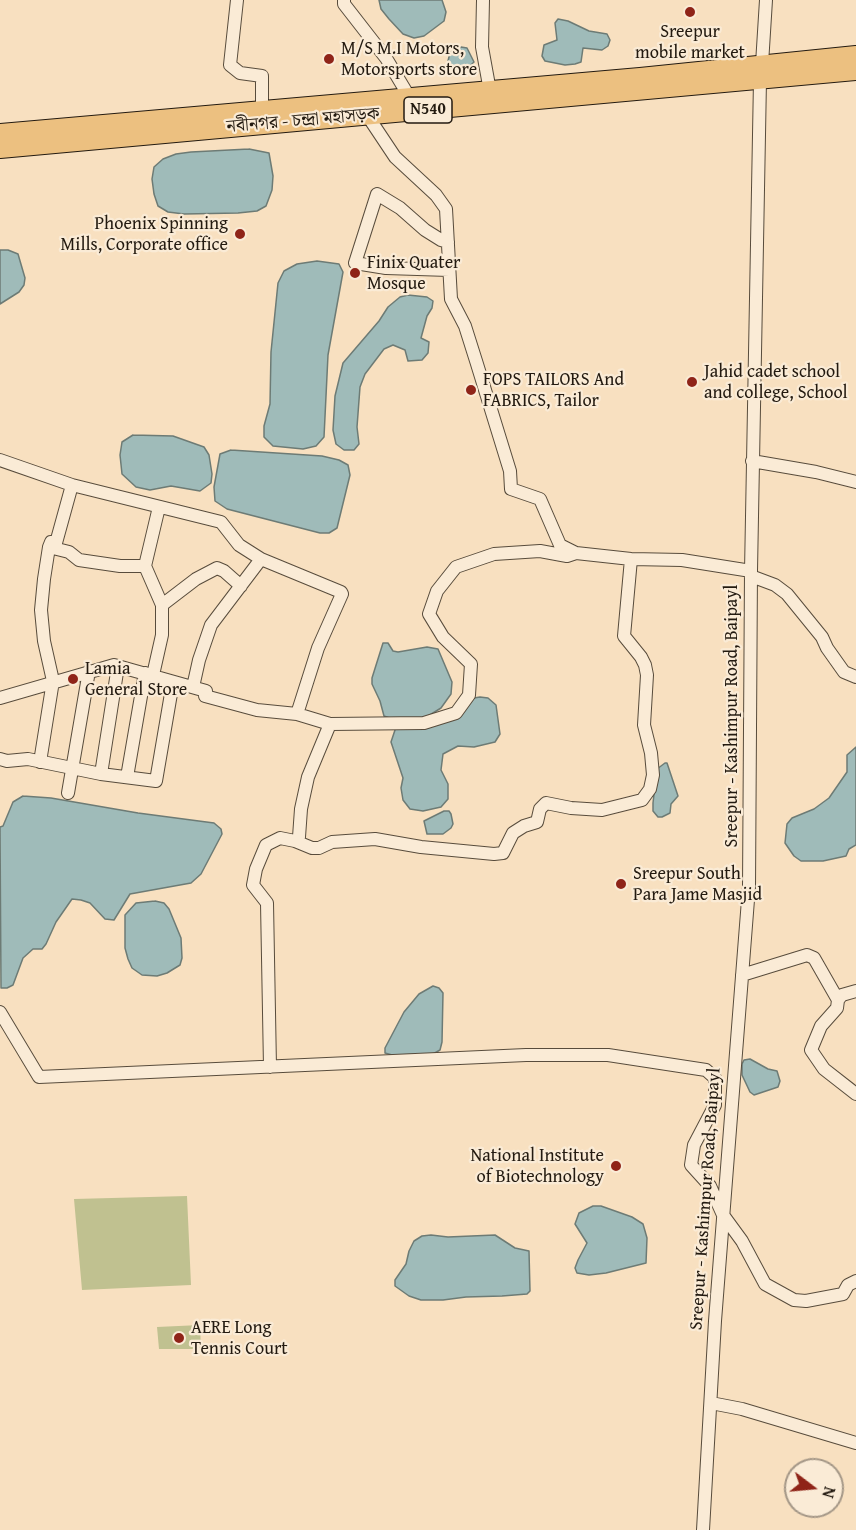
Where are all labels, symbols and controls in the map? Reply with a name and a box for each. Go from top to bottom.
marker: Sreepur mobile market [683,5,697,19]
place label: Sreepur mobile market [635,21,745,63]
place label: M/S M.I Motors, Motorsports store [341,38,477,80]
marker: M/S M.I Motors, Motorsports store [322,52,336,66]
road number: N540 [404,97,452,123]
street label: নবীনগর - চন্দ্রা মহাসড়ক [226,104,380,138]
place label: Phoenix Spinning Mills, Corporate office [61,213,228,256]
marker: Phoenix Spinning Mills, Corporate office [233,227,247,241]
place label: Finix Quater Mosque [367,252,461,294]
marker: Finix Quater Mosque [348,266,362,280]
place label: Jahid cadet school and college, School [704,361,848,404]
place label: FOPS TAILORS And FABRICS, Tailor [483,369,624,412]
marker: Jahid cadet school and college, School [685,375,699,389]
marker: FOPS TAILORS And FABRICS, Tailor [464,383,478,397]
street label: Sreepur - Kashimpur Road, Baipayl [721,585,743,847]
place label: Lamia General Store [85,658,187,700]
marker: Lamia General Store [66,672,80,686]
place label: Sreepur South Para Jame Masjid [633,863,762,906]
marker: Sreepur South Para Jame Masjid [614,877,628,891]
street label: Sreepur - Kashimpur Road, Baipayl [686,1067,726,1331]
place label: National Institute of Biotechnology [470,1145,604,1188]
marker: National Institute of Biotechnology [609,1159,623,1173]
place label: AERE Long Tennis Court [191,1317,288,1360]
marker: AERE Long Tennis Court [172,1331,186,1345]
north arrow [784,1458,844,1518]
text: N [816,1484,842,1501]

